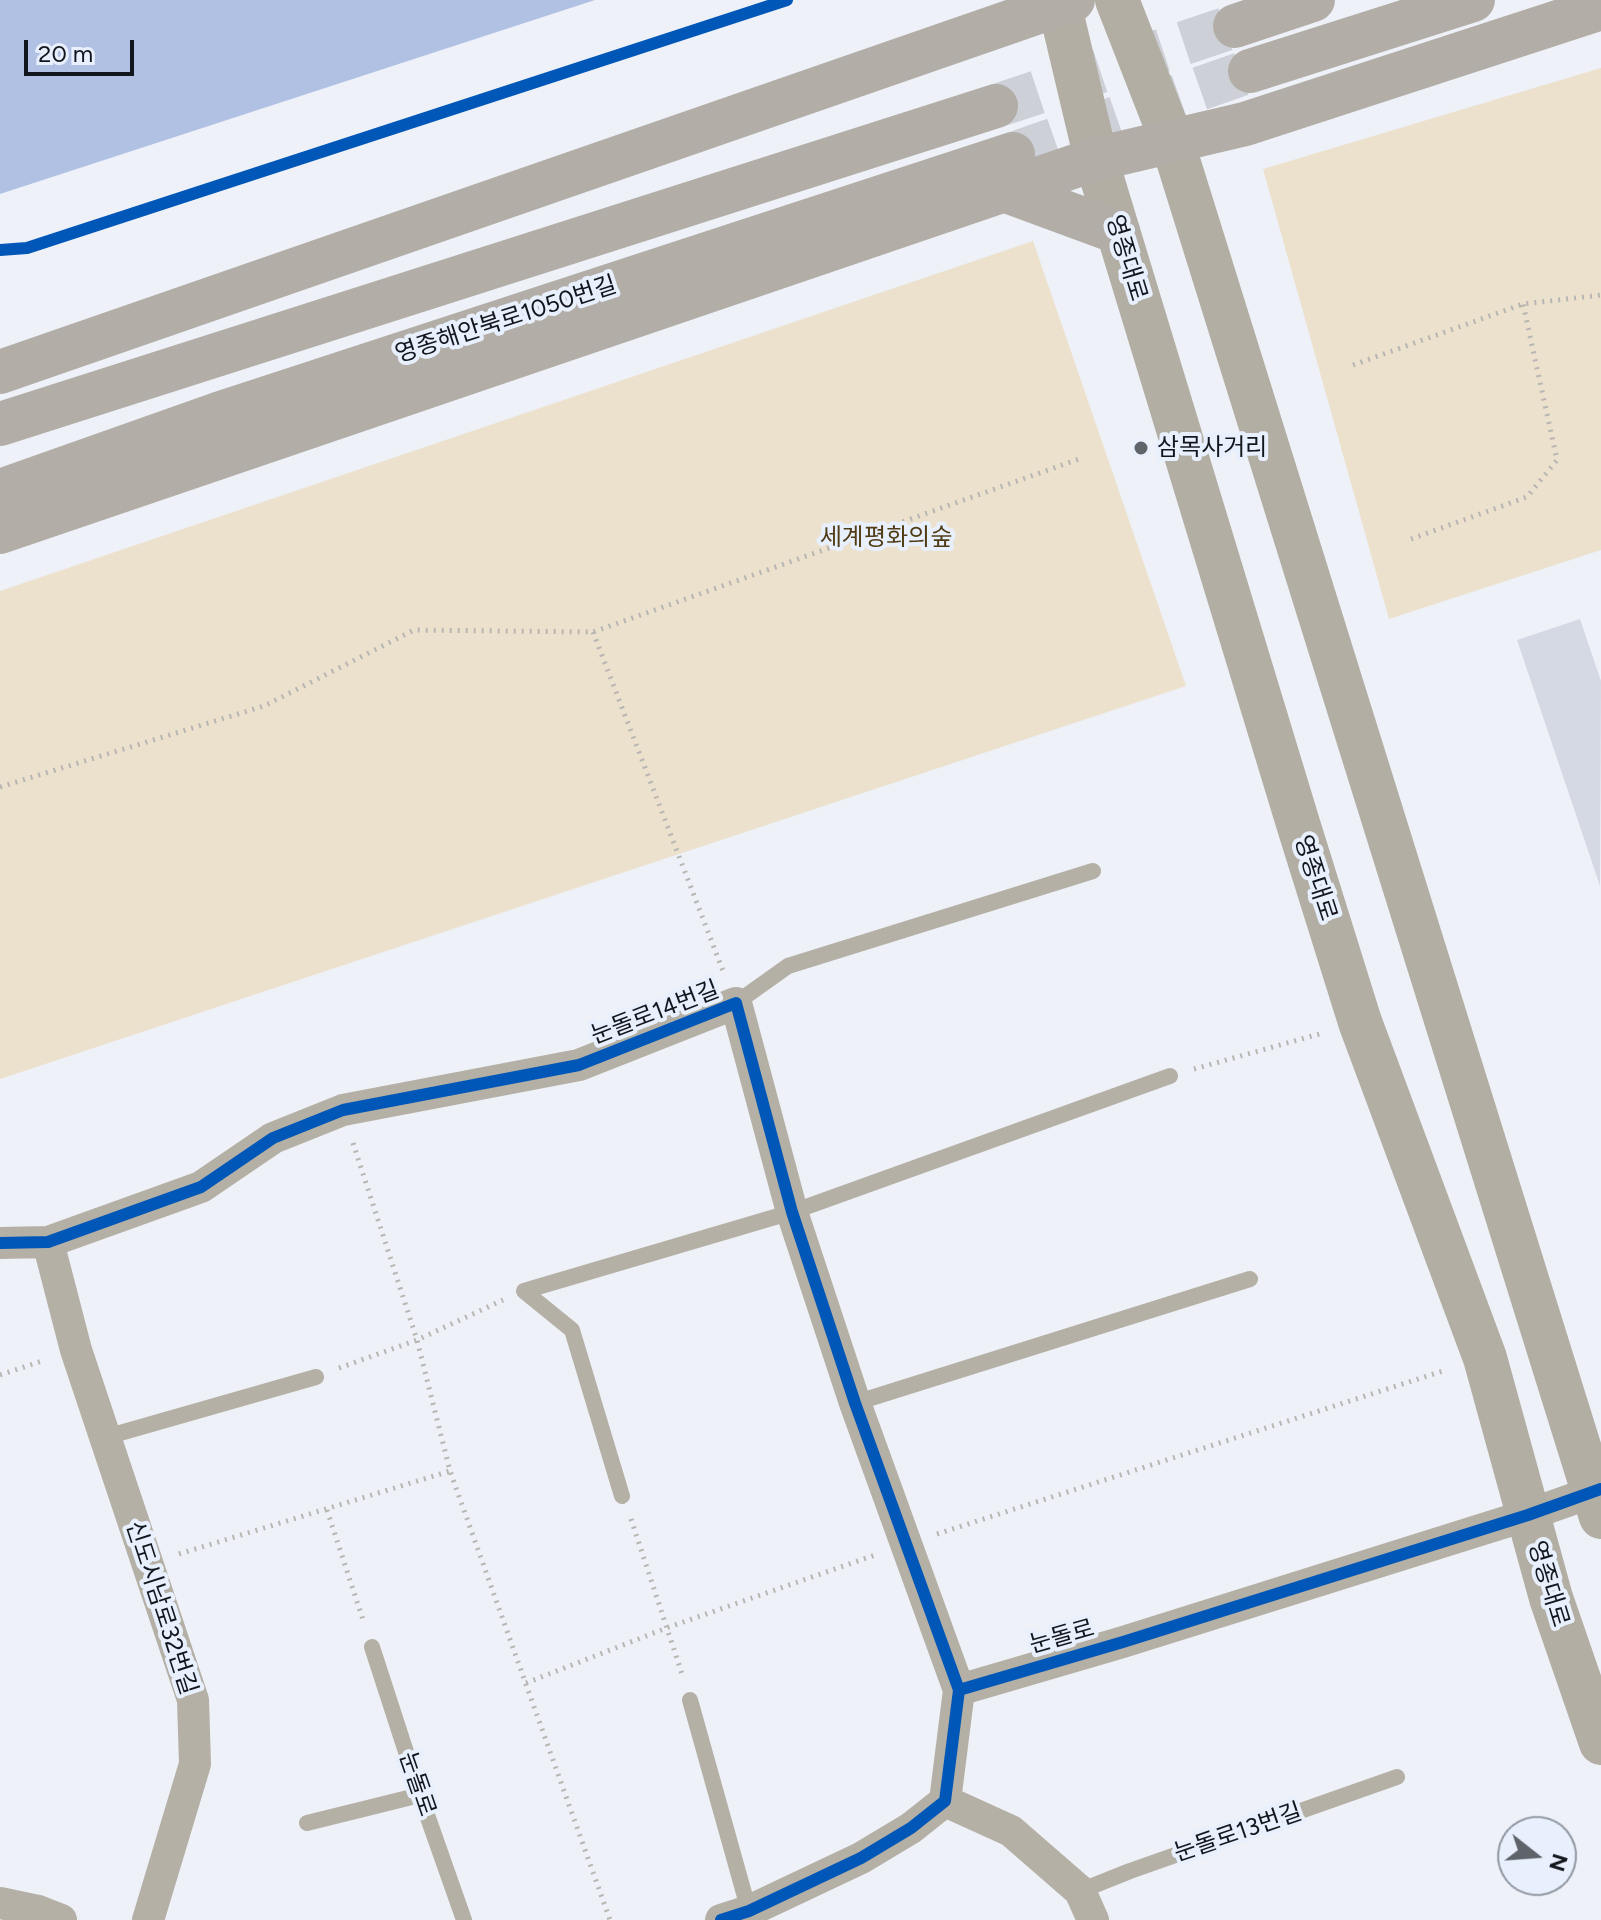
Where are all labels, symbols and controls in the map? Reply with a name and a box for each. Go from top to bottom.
scale bar [28,24,138,74]
text: 20 m [38,39,93,68]
street label: 영종대로 [1099,212,1153,304]
street label: 영종해안북로1050번길 [392,271,620,369]
place label: 삼목사거리 [1157,434,1267,462]
marker: 삼목사거리 [1132,439,1150,457]
park label: 세계평화의숲 [820,524,952,552]
street label: 영종대로 [1288,832,1342,924]
street label: 눈돌로14번길 [587,975,723,1051]
street label: 신도시남로32번길 [119,1517,203,1699]
street label: 영종대로 [1521,1538,1575,1630]
street label: 눈돌로 [1026,1614,1098,1660]
street label: 눈돌로 [393,1748,441,1820]
street label: 눈돌로13번길 [1170,1798,1306,1868]
north arrow [1497,1816,1577,1896]
text: N [1543,1850,1574,1875]

